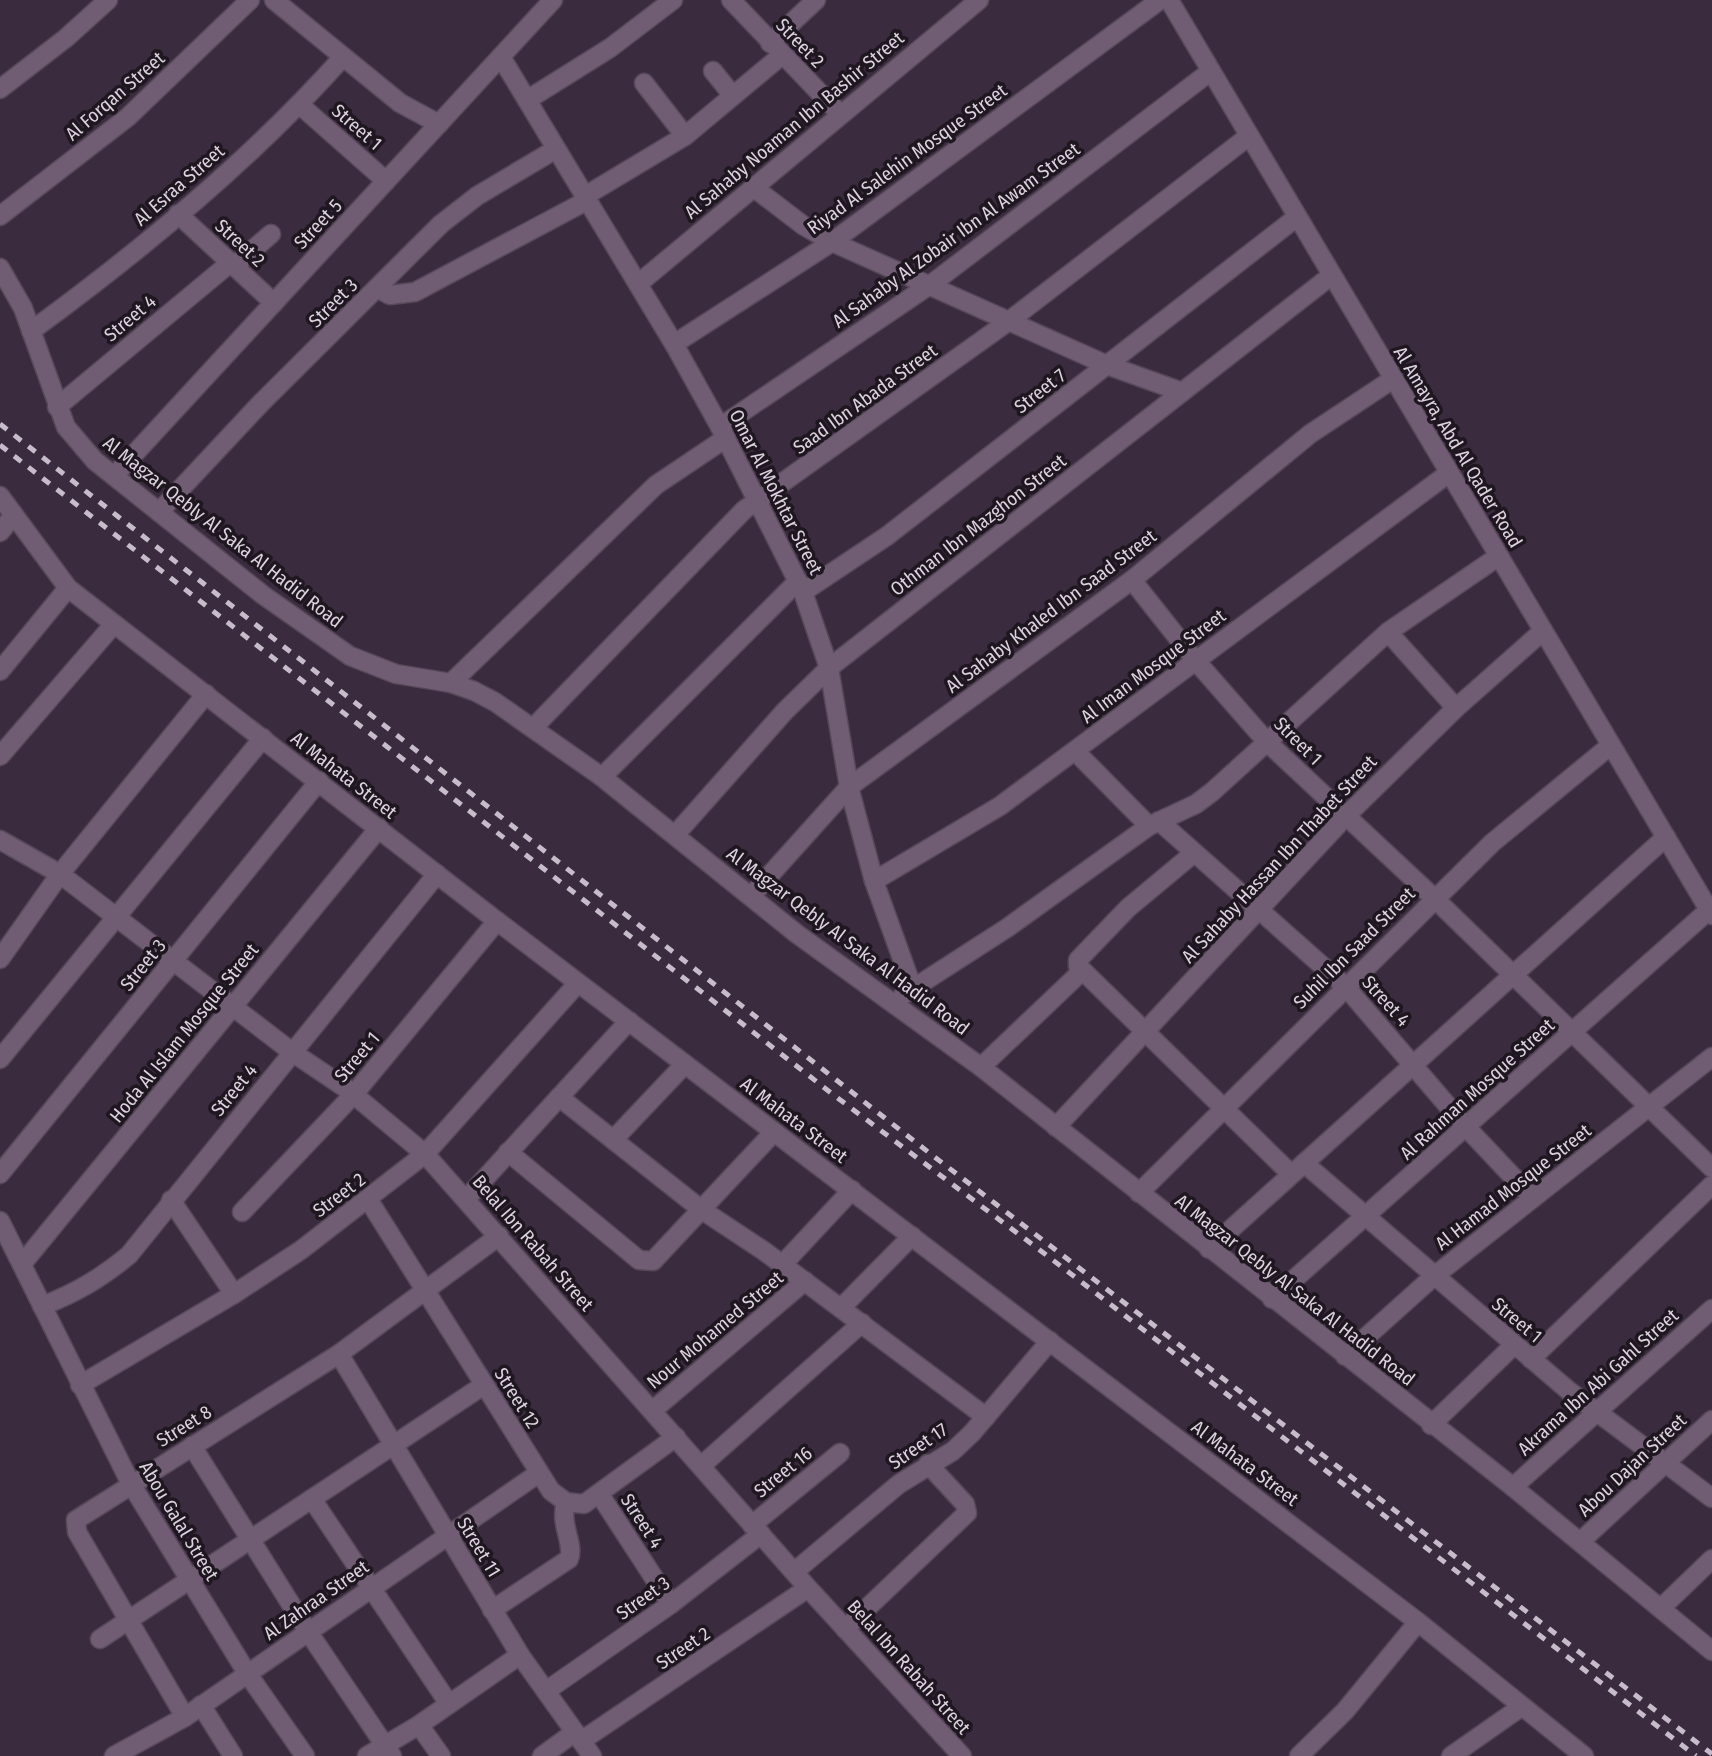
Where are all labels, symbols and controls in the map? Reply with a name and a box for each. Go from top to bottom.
street label: Street 2 [771,14,829,72]
street label: Al Sahaby Noaman Ibn Bashir Street [680,26,909,224]
street label: Al Forqan Street [61,46,170,145]
street label: Riyad Al Salehin Mosque Street [803,78,1012,239]
street label: Street 1 [327,99,387,155]
street label: Al Sahaby Al Zobair Ibn Al Awam Street [828,137,1085,332]
street label: Al Esraa Street [129,139,229,230]
street label: Street 5 [289,194,347,254]
street label: Street 2 [210,214,270,272]
street label: Street 3 [304,274,362,332]
street label: Street 4 [99,290,161,346]
street label: Saad Ibn Abada Street [789,339,942,459]
street label: Al Amayra, Abd Al Qader Road [1389,342,1527,552]
street label: Street 7 [1010,364,1071,418]
street label: Omar Al Mokhtar Street [724,406,828,579]
street label: Al Magzar Qebly Al Saka Al Hadid Road [99,431,347,633]
street label: Othman Ibn Mazghon Street [886,449,1071,601]
street label: Al Sahaby Khaled Ibn Saad Street [941,524,1161,698]
street label: Al Iman Mosque Street [1076,604,1230,728]
street label: Street 1 [1269,712,1327,770]
street label: Al Mahata Street [286,726,402,824]
street label: Al Sahaby Hassan Ibn Thabet Street [1177,750,1382,968]
street label: Al Magzar Qebly Al Saka Al Hadid Road [722,842,974,1040]
street label: Suhil Ibn Saad Street [1288,882,1420,1014]
street label: Street 3 [115,935,171,995]
street label: Hoda Al Islam Mosque Street [105,938,264,1127]
street label: Street 4 [1357,971,1415,1031]
street label: Al Rahman Mosque Street [1395,1013,1559,1164]
street label: Street 1 [329,1027,385,1087]
street label: Street 4 [206,1059,262,1121]
street label: Al Mahata Street [736,1072,853,1168]
street label: Al Hamad Mosque Street [1431,1119,1596,1255]
street label: Street 2 [308,1168,370,1222]
street label: Belal Ibn Rabah Street [468,1170,599,1316]
street label: Al Magzar Qebly Al Saka Al Hadid Road [1171,1189,1419,1391]
street label: Nour Mohamed Street [642,1266,788,1394]
street label: Street 1 [1487,1292,1547,1348]
street label: Akrama Ibn Abi Gahl Street [1513,1303,1684,1460]
street label: Street 12 [489,1364,545,1432]
street label: Street 8 [152,1400,216,1452]
street label: Abou Dajan Street [1573,1408,1692,1521]
street label: Al Mahata Street [1187,1415,1304,1511]
street label: Street 17 [884,1418,952,1474]
street label: Street 16 [749,1442,817,1502]
street label: Abou Galal Street [134,1457,224,1585]
street label: Street 4 [616,1489,668,1553]
street label: Street 11 [452,1513,506,1581]
street label: Al Zahraa Street [259,1555,374,1645]
street label: Street 3 [612,1571,674,1625]
street label: Belal Ibn Rabah Street [843,1595,976,1739]
street label: Street 2 [652,1622,714,1674]

